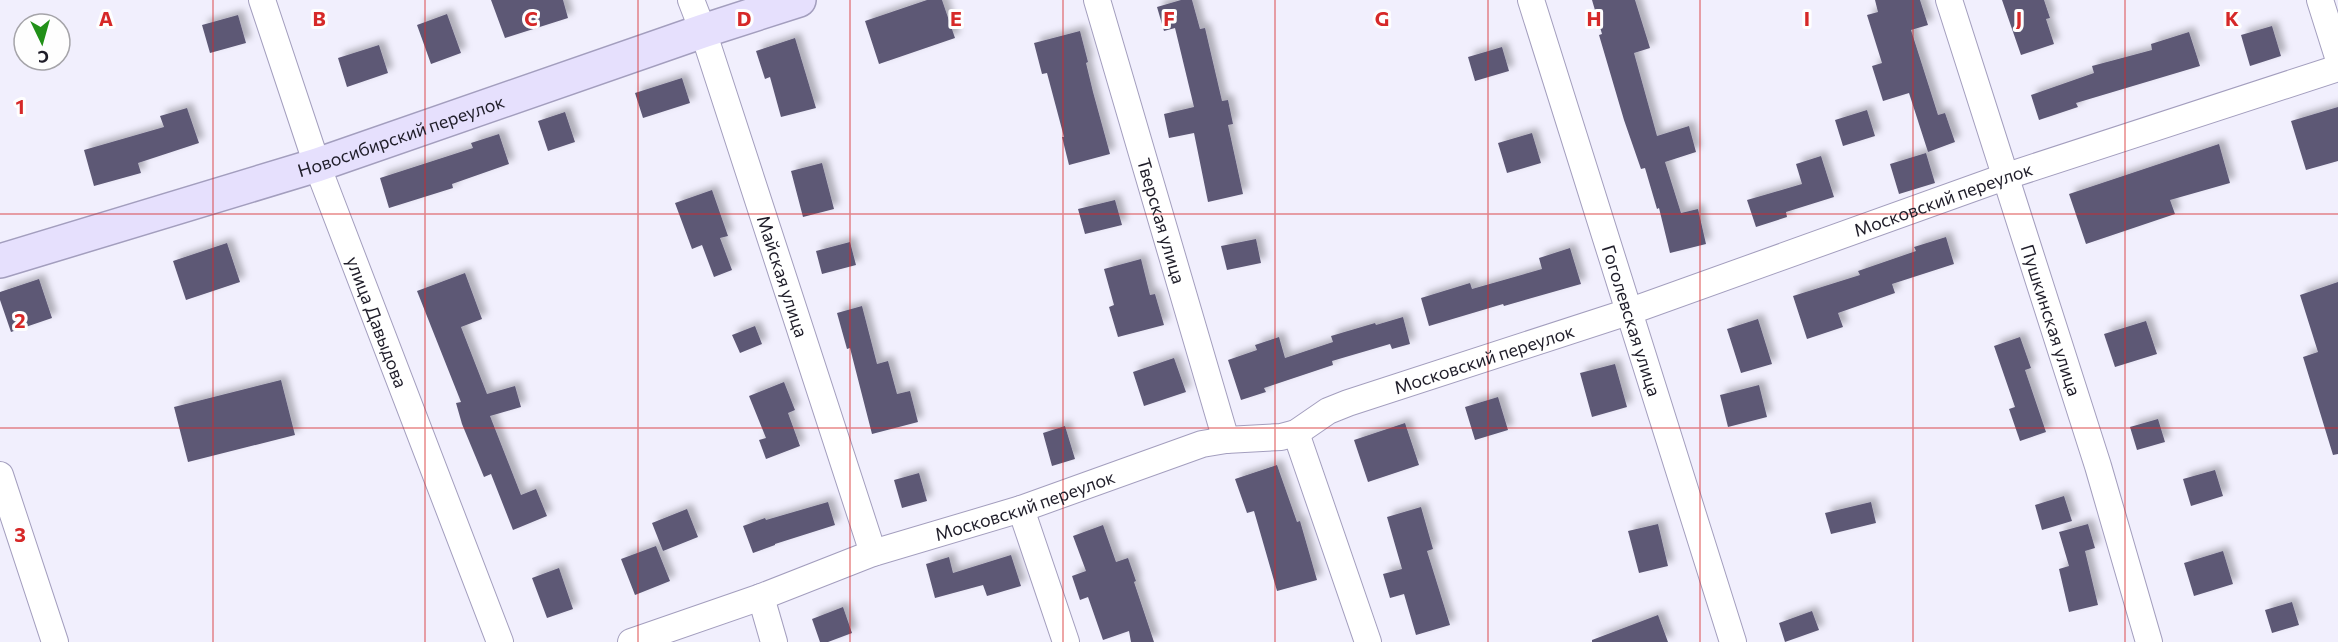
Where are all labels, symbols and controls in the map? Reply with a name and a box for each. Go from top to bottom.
text: A [99,6,113,30]
text: B [312,6,326,30]
text: C [524,6,538,30]
text: D [737,6,751,30]
text: E [950,6,962,30]
text: F [1163,6,1175,30]
text: G [1375,6,1389,30]
text: H [1587,6,1602,30]
text: I [1804,6,1810,30]
text: J [2016,6,2022,30]
text: K [2225,6,2239,30]
north arrow [12,12,72,72]
text: С [37,48,50,67]
street label: Новосибирский переулок [295,90,508,181]
text: 1 [15,94,25,118]
street label: Тверская улица [1133,155,1191,286]
street label: Московский переулок [1851,157,2036,241]
street label: Майская улица [753,212,813,340]
street label: Пушкинская улица [2017,241,2086,399]
street label: Гоголевская улица [1598,242,1666,399]
street label: улица Давыдова [342,253,412,391]
text: 2 [14,308,26,332]
street label: Московский переулок [1391,319,1577,398]
street label: Московский переулок [932,465,1118,545]
text: 3 [14,522,26,546]

